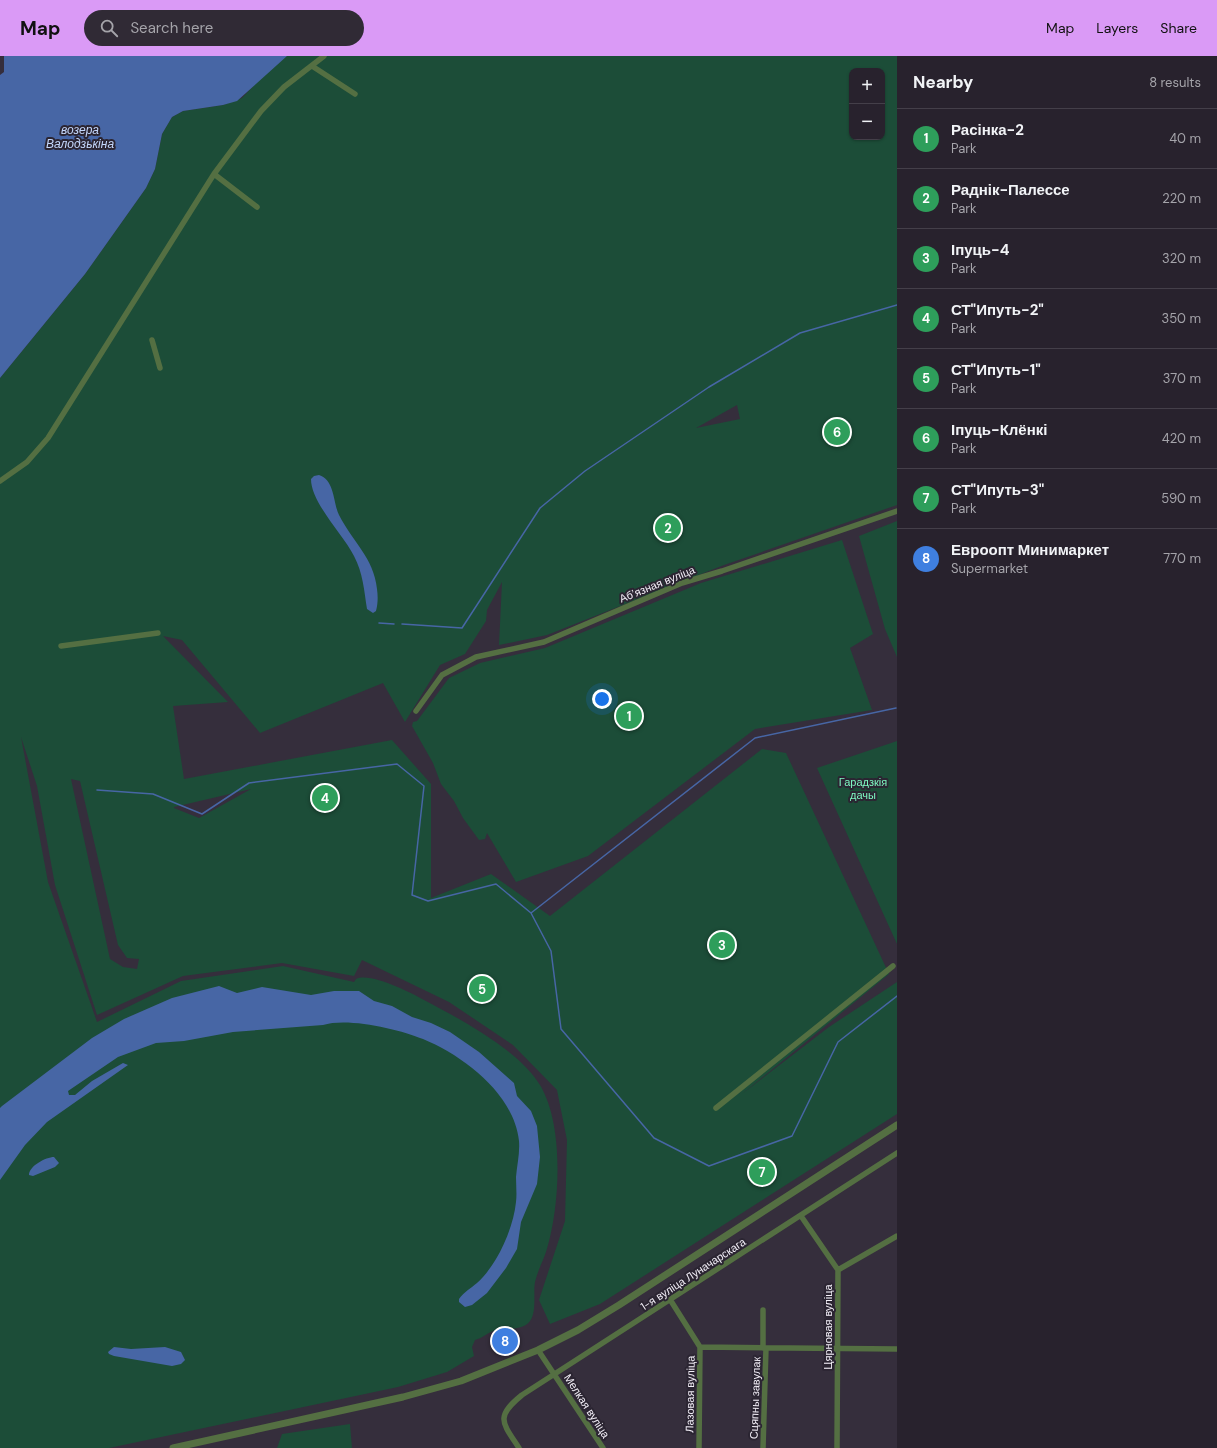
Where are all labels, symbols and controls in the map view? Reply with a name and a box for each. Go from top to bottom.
search box [84,10,364,46]
text: Map [20,16,60,41]
icon: search [98,17,120,39]
text: Search here [130,18,213,38]
text: Map [1046,19,1074,37]
text: Layers [1096,19,1138,37]
text: Share [1160,19,1197,37]
map controls [849,68,885,140]
button: + [849,68,885,104]
text: Nearby [913,71,973,93]
text: 8 results [1149,74,1201,91]
button: − [849,104,885,140]
text: Расінка-2 [951,120,1024,140]
water label: возера Валодзькіна [46,122,114,152]
text: 1 [924,130,928,147]
text: 40 m [1169,130,1201,147]
text: Park [951,140,977,157]
text: Раднік-Палессе [951,180,1070,200]
text: 2 [922,190,930,207]
text: 220 m [1162,190,1201,207]
text: Park [951,200,977,217]
text: Іпуць-4 [951,240,1009,260]
text: 3 [922,250,930,267]
text: 320 m [1162,250,1201,267]
text: Park [951,260,977,277]
text: СТ"Ипуть-2" [951,300,1044,320]
text: 4 [922,310,930,327]
text: 350 m [1161,310,1201,327]
text: Park [951,320,977,337]
text: СТ"Ипуть-1" [951,360,1041,380]
text: 5 [922,370,930,387]
text: 370 m [1163,370,1201,387]
text: Park [951,380,977,397]
pin: 6 [824,417,850,447]
text: Іпуць-Клёнкі [951,420,1047,440]
text: 6 [922,430,930,447]
text: 420 m [1162,430,1201,447]
text: Park [951,440,977,457]
text: СТ"Ипуть-3" [951,480,1044,500]
text: 7 [923,490,929,507]
text: 590 m [1161,490,1201,507]
text: Park [951,500,977,517]
pin: 2 [655,513,681,543]
text: Евроопт Минимаркет [951,540,1109,560]
text: 8 [922,550,930,567]
text: 770 m [1163,550,1201,567]
text: Supermarket [951,560,1028,577]
street label: Абʼязная вуліца [617,562,698,606]
your location [592,689,612,709]
pin: 1 [616,701,642,731]
park label: Гарадзкія дачы [839,775,887,802]
pin: 4 [312,783,338,813]
pin: 3 [709,930,735,960]
pin: 5 [469,974,495,1004]
pin: 7 [749,1157,775,1187]
street label: 1-я вуліца Луначарскага [638,1234,749,1313]
street label: Цярновая вуліца [821,1283,835,1370]
pin: 8 [492,1326,518,1356]
street label: Лазовая вуліца [682,1354,698,1433]
street label: Сцяпны завулак [747,1356,763,1439]
street label: Мелкая вуліца [561,1371,613,1441]

